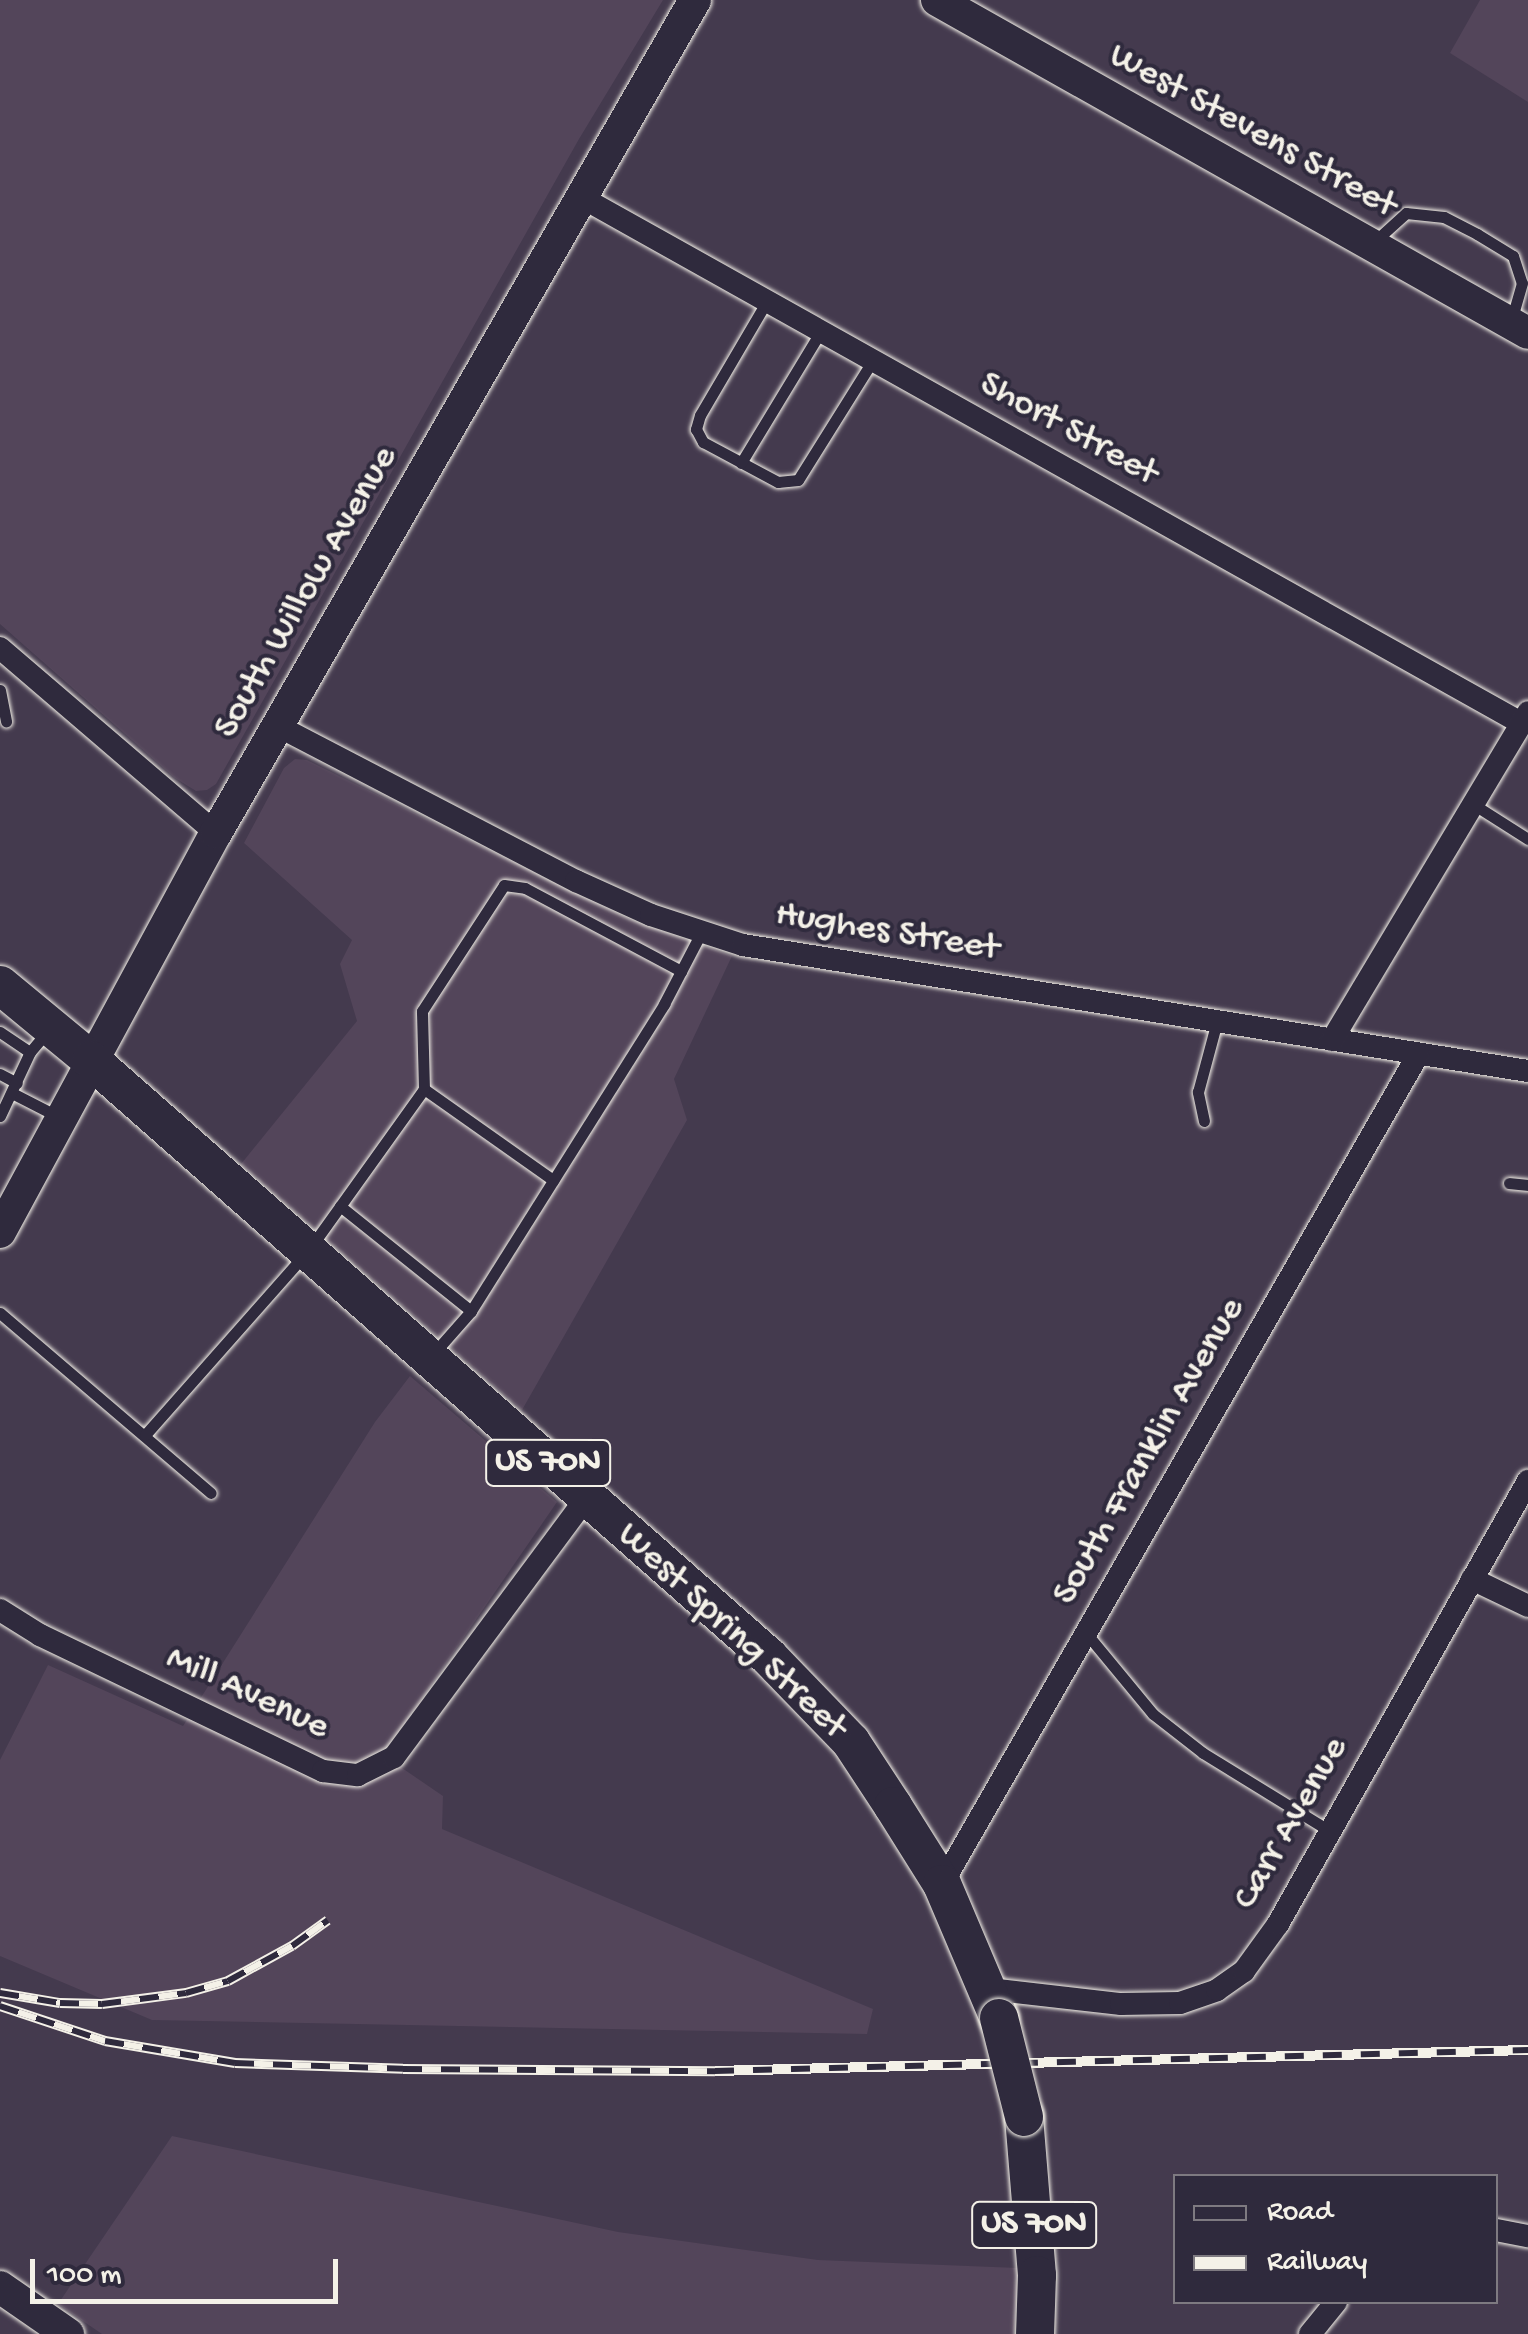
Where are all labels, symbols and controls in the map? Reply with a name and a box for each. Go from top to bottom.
street label: West Stevens Street [1100,34,1404,230]
street label: Short Street [971,362,1165,498]
street label: South Willow Avenue [205,439,409,747]
street label: Hughes Street [772,893,1002,973]
street label: South Franklin Avenue [1043,1290,1257,1614]
road number: US 70N [483,1433,613,1493]
street label: West Spring Street [606,1514,856,1750]
street label: Mill Avenue [158,1636,336,1752]
street label: Carr Avenue [1224,1730,1360,1918]
legend [1173,2174,1498,2304]
road number: US 70N [969,2195,1099,2255]
text: Road [1267,2196,1333,2231]
scale bar [35,2239,342,2301]
text: Railway [1267,2246,1367,2281]
text: 100 m [47,2259,122,2294]

